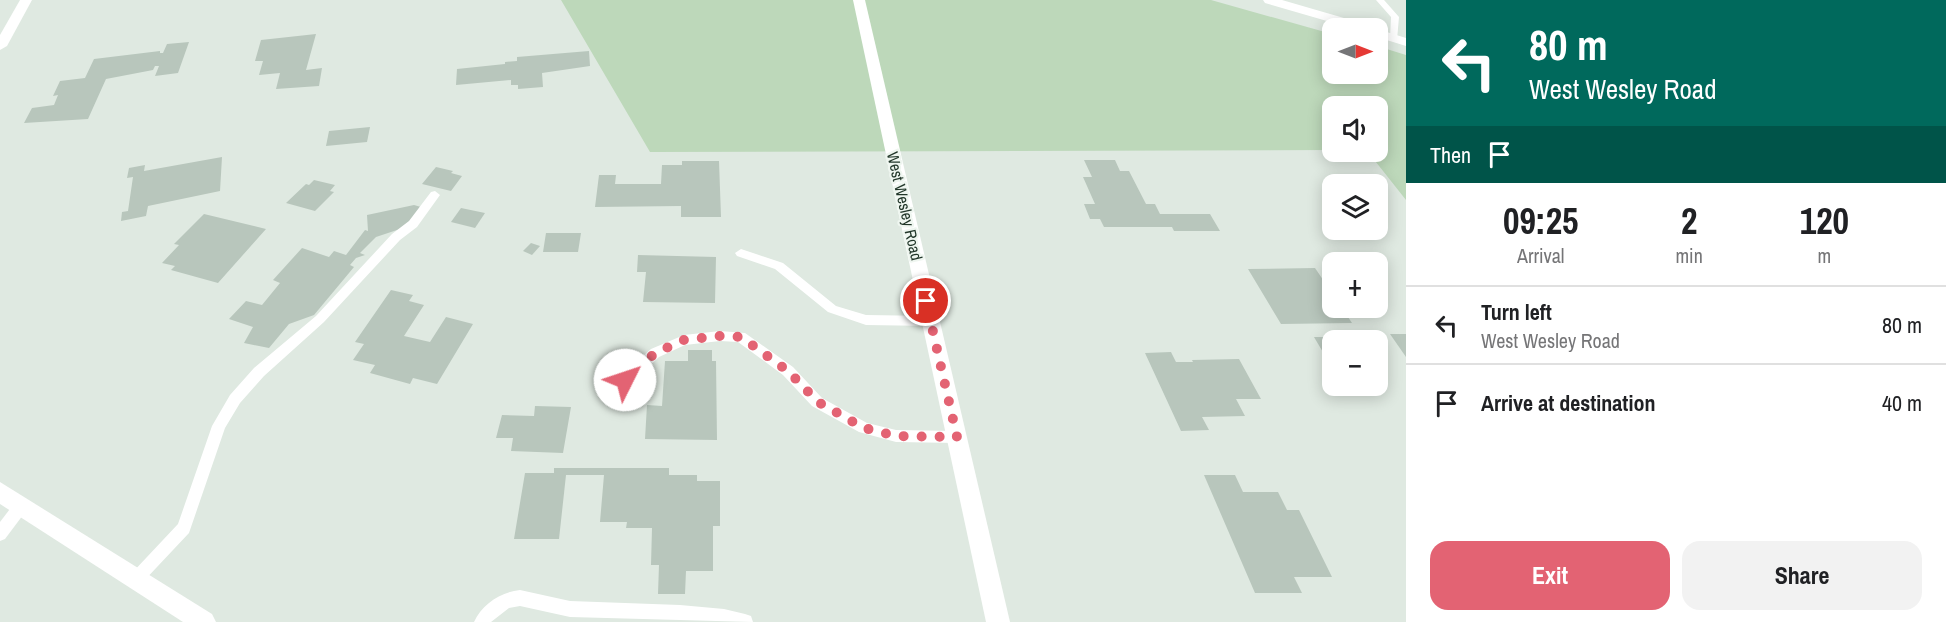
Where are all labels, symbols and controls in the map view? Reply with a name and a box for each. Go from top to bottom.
text: 80 m [1529,17,1608,73]
north arrow [1322,18,1388,84]
map controls [1322,18,1388,396]
icon: left [1430,24,1508,102]
text: West Wesley Road [1529,71,1717,107]
button: sound [1322,96,1388,162]
icon: arrive [1483,138,1516,171]
text: Then [1430,140,1471,170]
street label: West Wesley Road [882,149,928,263]
button: layers [1322,174,1388,240]
text: 09:25 [1503,197,1578,245]
text: 2 [1681,197,1697,245]
text: 120 [1800,197,1849,245]
text: Arrival [1517,242,1564,269]
text: min [1675,242,1703,269]
text: m [1818,242,1831,269]
button: + [1322,252,1388,318]
pin [900,275,951,326]
icon: arrive [909,284,942,317]
text: Turn left [1481,297,1552,327]
icon: left [1430,309,1463,342]
text: 80 m [1882,310,1922,340]
text: West Wesley Road [1481,327,1620,354]
button: − [1322,330,1388,396]
position arrow [593,348,657,412]
icon: arrive [1430,387,1463,420]
text: Arrive at destination [1481,388,1655,418]
text: 40 m [1882,388,1922,418]
button: Exit [1430,541,1670,610]
button: Share [1682,541,1922,610]

